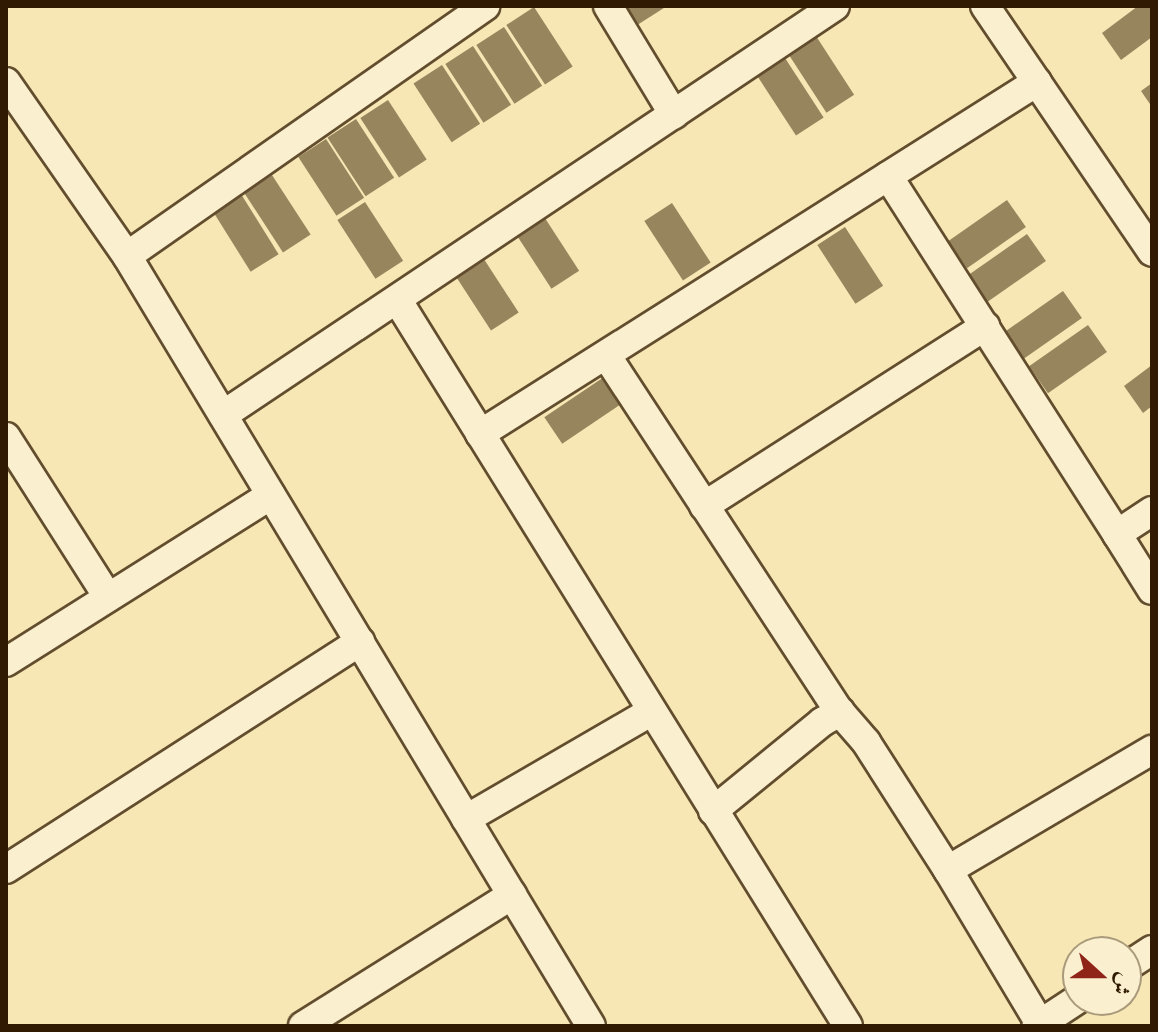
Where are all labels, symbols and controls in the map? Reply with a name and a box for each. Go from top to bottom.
north arrow [1062,936,1142,1016]
text: ش [1106,969,1140,999]

